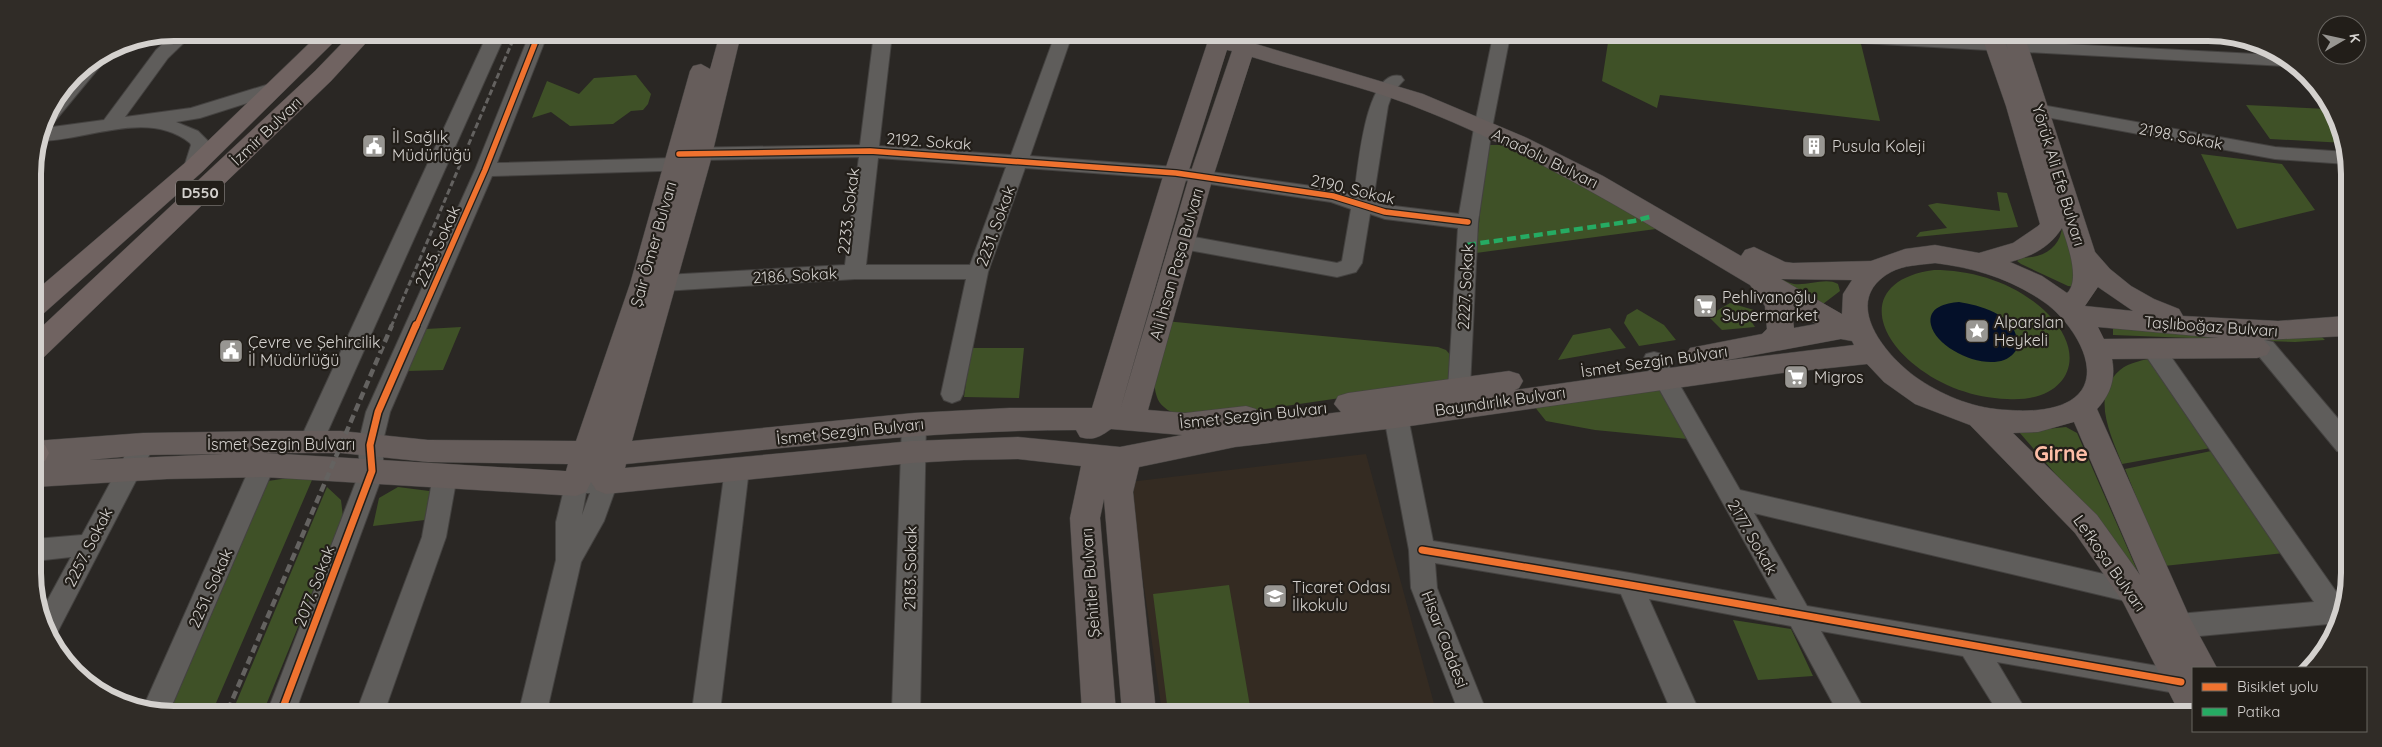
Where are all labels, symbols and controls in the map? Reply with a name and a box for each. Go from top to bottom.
north arrow [2317,15,2367,65]
text: K [2345,32,2364,44]
street label: İzmir Bulvarı [226,92,306,170]
street label: Yörük Ali Efe Bulvarı [2028,102,2090,248]
street label: 2198. Sokak [2137,118,2225,154]
street label: Anadolu Bulvarı [1488,124,1602,192]
place label: İl Sağlık Müdürlüğü [392,127,471,165]
street label: 2192. Sokak [886,128,972,154]
public building icon: İl Sağlık Müdürlüğü [361,133,387,159]
building icon: Pusula Koleji [1801,133,1827,159]
place label: Pusula Koleji [1832,136,1925,156]
street label: 2233. Sokak [833,167,863,255]
street label: 2190. Sokak [1309,170,1397,208]
street label: Şair Ömer Bulvarı [626,179,680,309]
road number: D550 [176,180,224,206]
street label: 2231. Sokak [971,183,1019,269]
street label: Ali İhsan Paşa Bulvarı [1145,186,1207,342]
street label: 2235. Sokak [410,202,464,290]
street label: 2227. Sokak [1453,243,1477,331]
street label: 2186. Sokak [752,263,838,287]
place label: Pehlivanoğlu Supermarket [1722,287,1818,325]
supermarket icon: Pehlivanoğlu Supermarket [1692,293,1718,319]
street label: Taşlıboğaz Bulvarı [2143,311,2279,341]
place label: Alparslan Heykeli [1994,312,2064,350]
place icon: Alparslan Heykeli [1964,318,1990,344]
place label: Çevre ve Şehircilik İl Müdürlüğü [248,332,381,370]
public building icon: Çevre ve Şehircilik İl Müdürlüğü [218,338,244,364]
street label: İsmet Sezgin Bulvarı [1579,341,1729,381]
supermarket icon: Migros [1783,364,1809,390]
place label: Migros [1814,367,1864,387]
street label: Bayındırlık Bulvarı [1433,382,1567,420]
street label: İsmet Sezgin Bulvarı [1178,397,1328,433]
street label: İsmet Sezgin Bulvarı [775,413,925,449]
street label: İsmet Sezgin Bulvarı [207,434,355,454]
district label: Girne [2034,440,2088,466]
street label: 2177. Sokak [1724,496,1782,578]
street label: 2257. Sokak [59,504,117,590]
street label: Lefkoşa Bulvarı [2069,511,2151,615]
street label: 2183. Sokak [899,526,921,610]
street label: Şehitler Bulvarı [1076,528,1104,638]
street label: 2077. Sokak [289,542,339,630]
street label: 2251. Sokak [184,545,236,631]
place label: Ticaret Odası İlkokulu [1292,577,1390,615]
school or university icon: Ticaret Odası İlkokulu [1262,583,1288,609]
street label: Hisar Caddesi [1417,588,1473,690]
legend [2192,667,2367,732]
text: Bisiklet yolu [2237,677,2319,696]
text: Patika [2237,702,2280,721]

